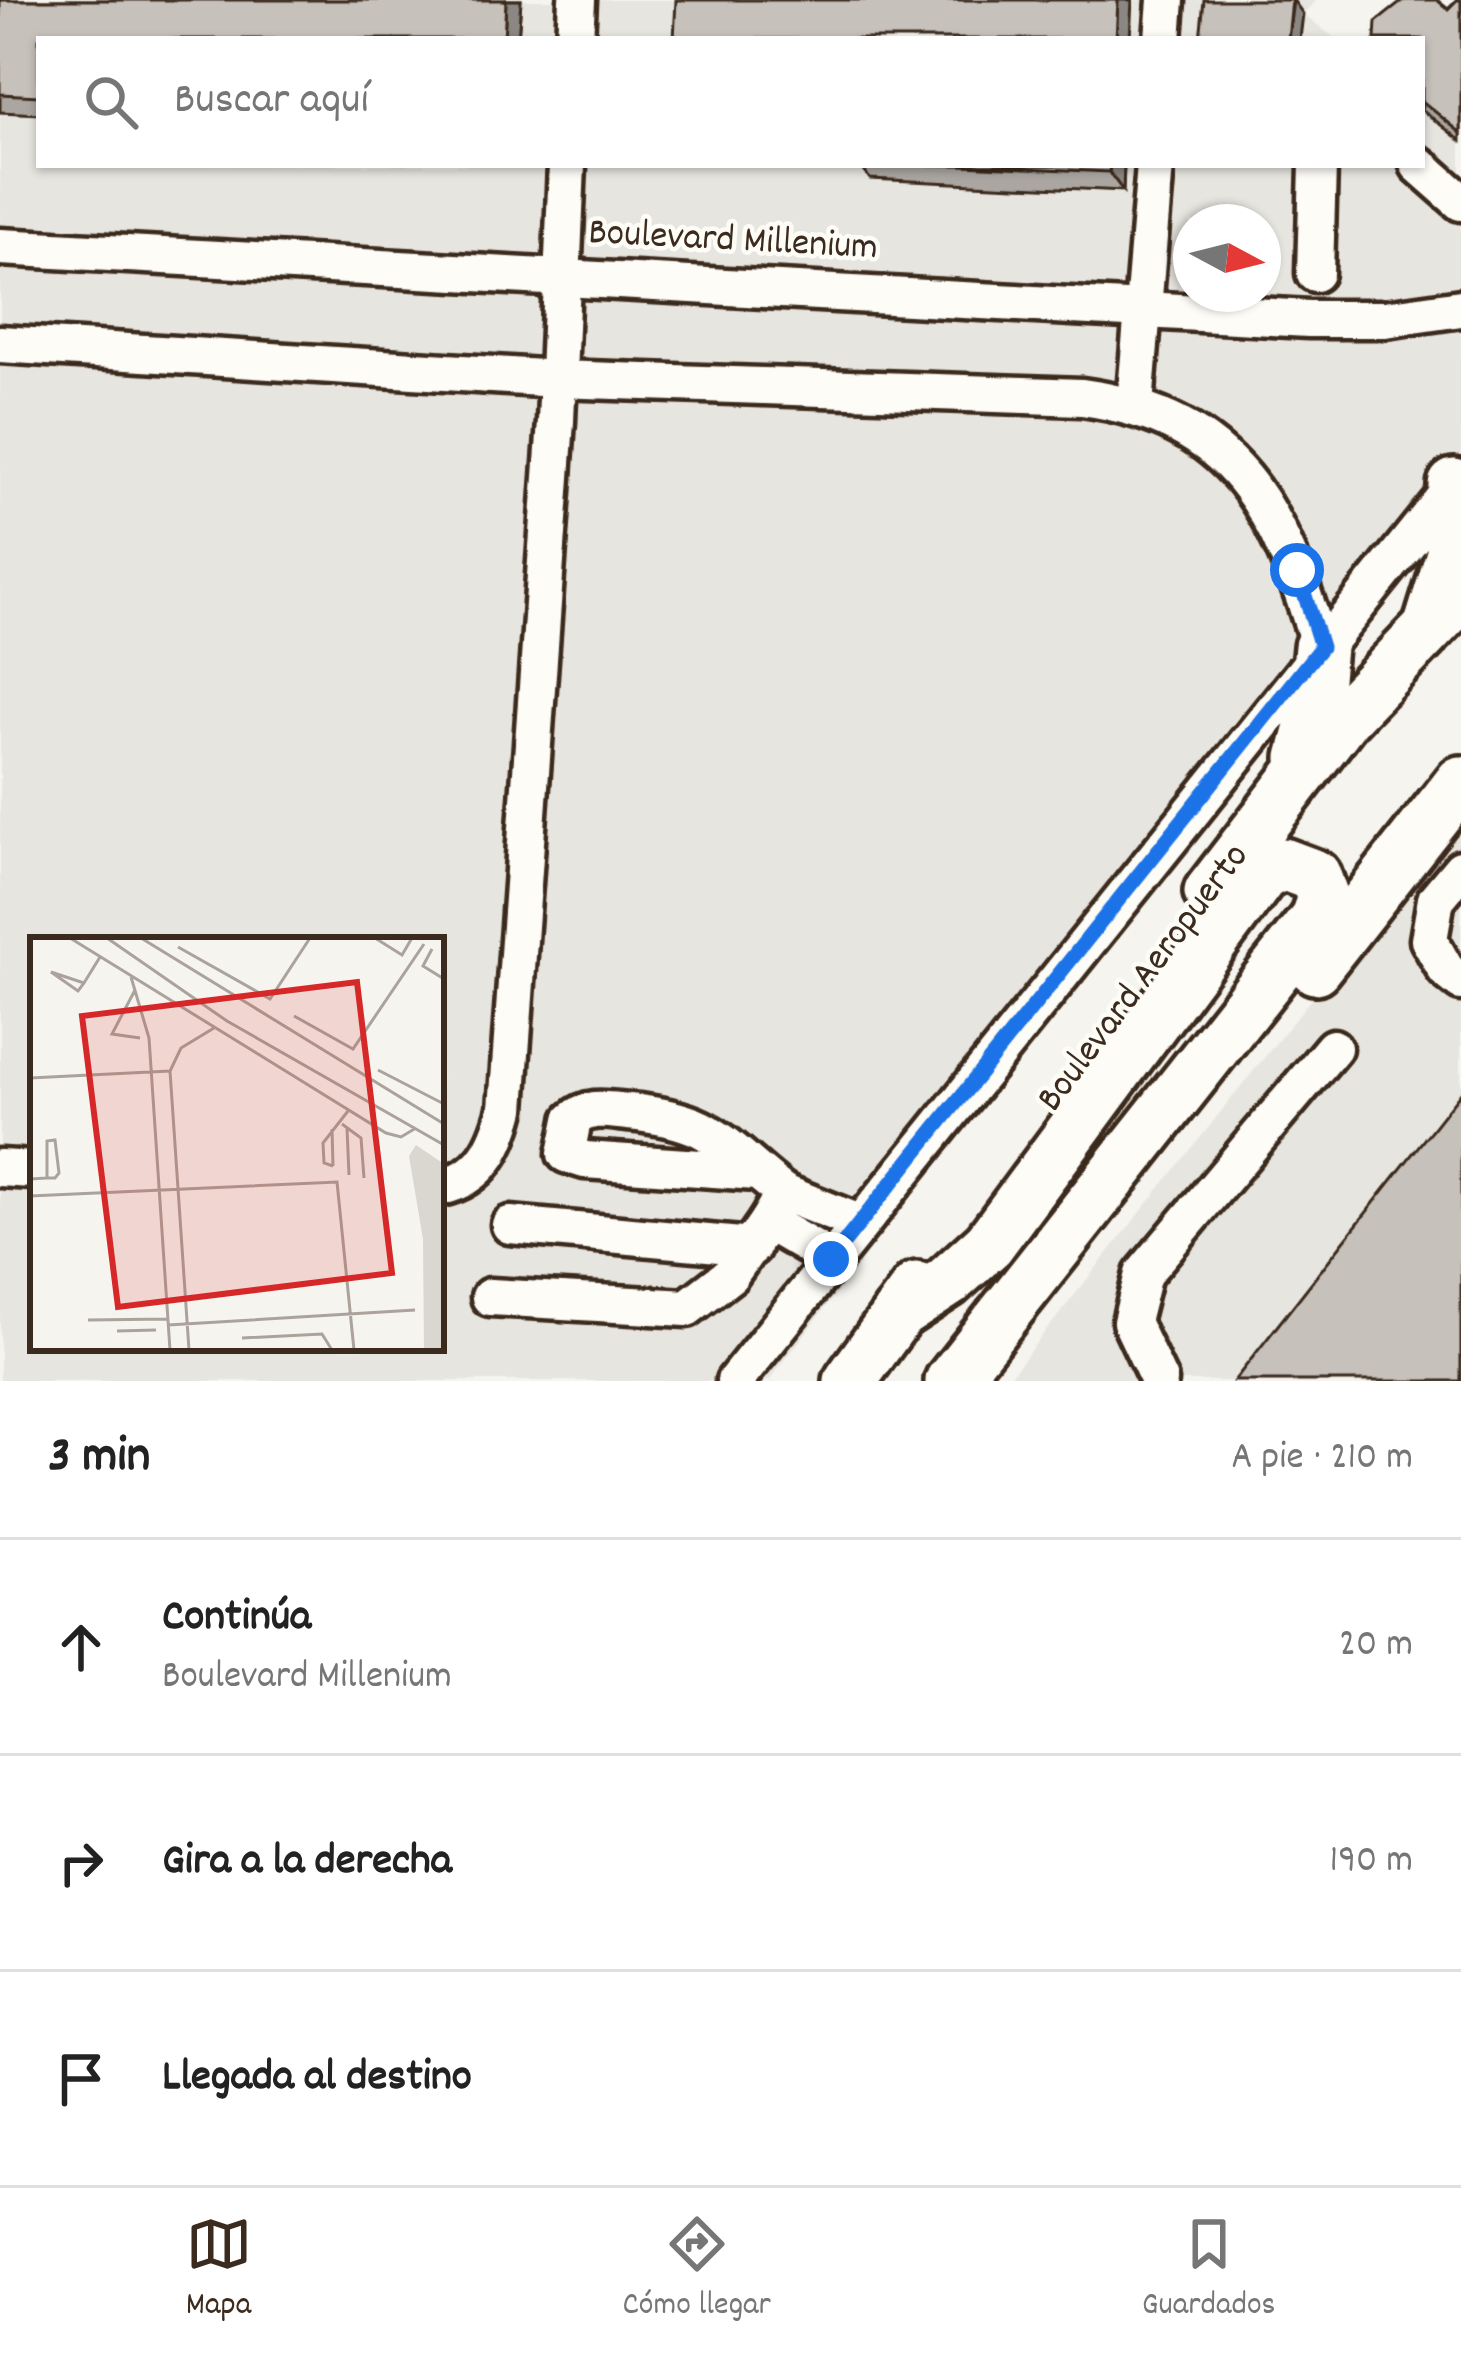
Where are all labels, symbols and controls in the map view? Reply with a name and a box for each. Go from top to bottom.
search box [36,36,1425,168]
icon: search [78,69,144,135]
text: Buscar aquí [174,70,369,134]
north arrow [1173,204,1281,312]
street label: Boulevard Millenium [587,207,879,277]
route start [1270,543,1324,597]
street label: Boulevard Aeropuerto [1026,833,1264,1125]
inset map [30,937,444,1351]
route end [804,1232,858,1286]
text: 3 min [48,1423,150,1495]
text: A pie · 210 m [1231,1432,1413,1487]
text: Continúa [162,1587,311,1651]
icon: ahead [48,1614,114,1680]
text: 20 m [1339,1619,1413,1674]
text: Boulevard Millenium [162,1651,452,1706]
icon: right [48,1830,114,1896]
text: Gira a la derecha [162,1831,452,1895]
text: 190 m [1330,1835,1413,1890]
icon: arrive [48,2046,114,2112]
text: Llegada al destino [162,2047,472,2111]
tab: Mapa [186,2211,252,2330]
tab: Cómo llegar [623,2211,771,2330]
tab: Guardados [1142,2211,1275,2330]

